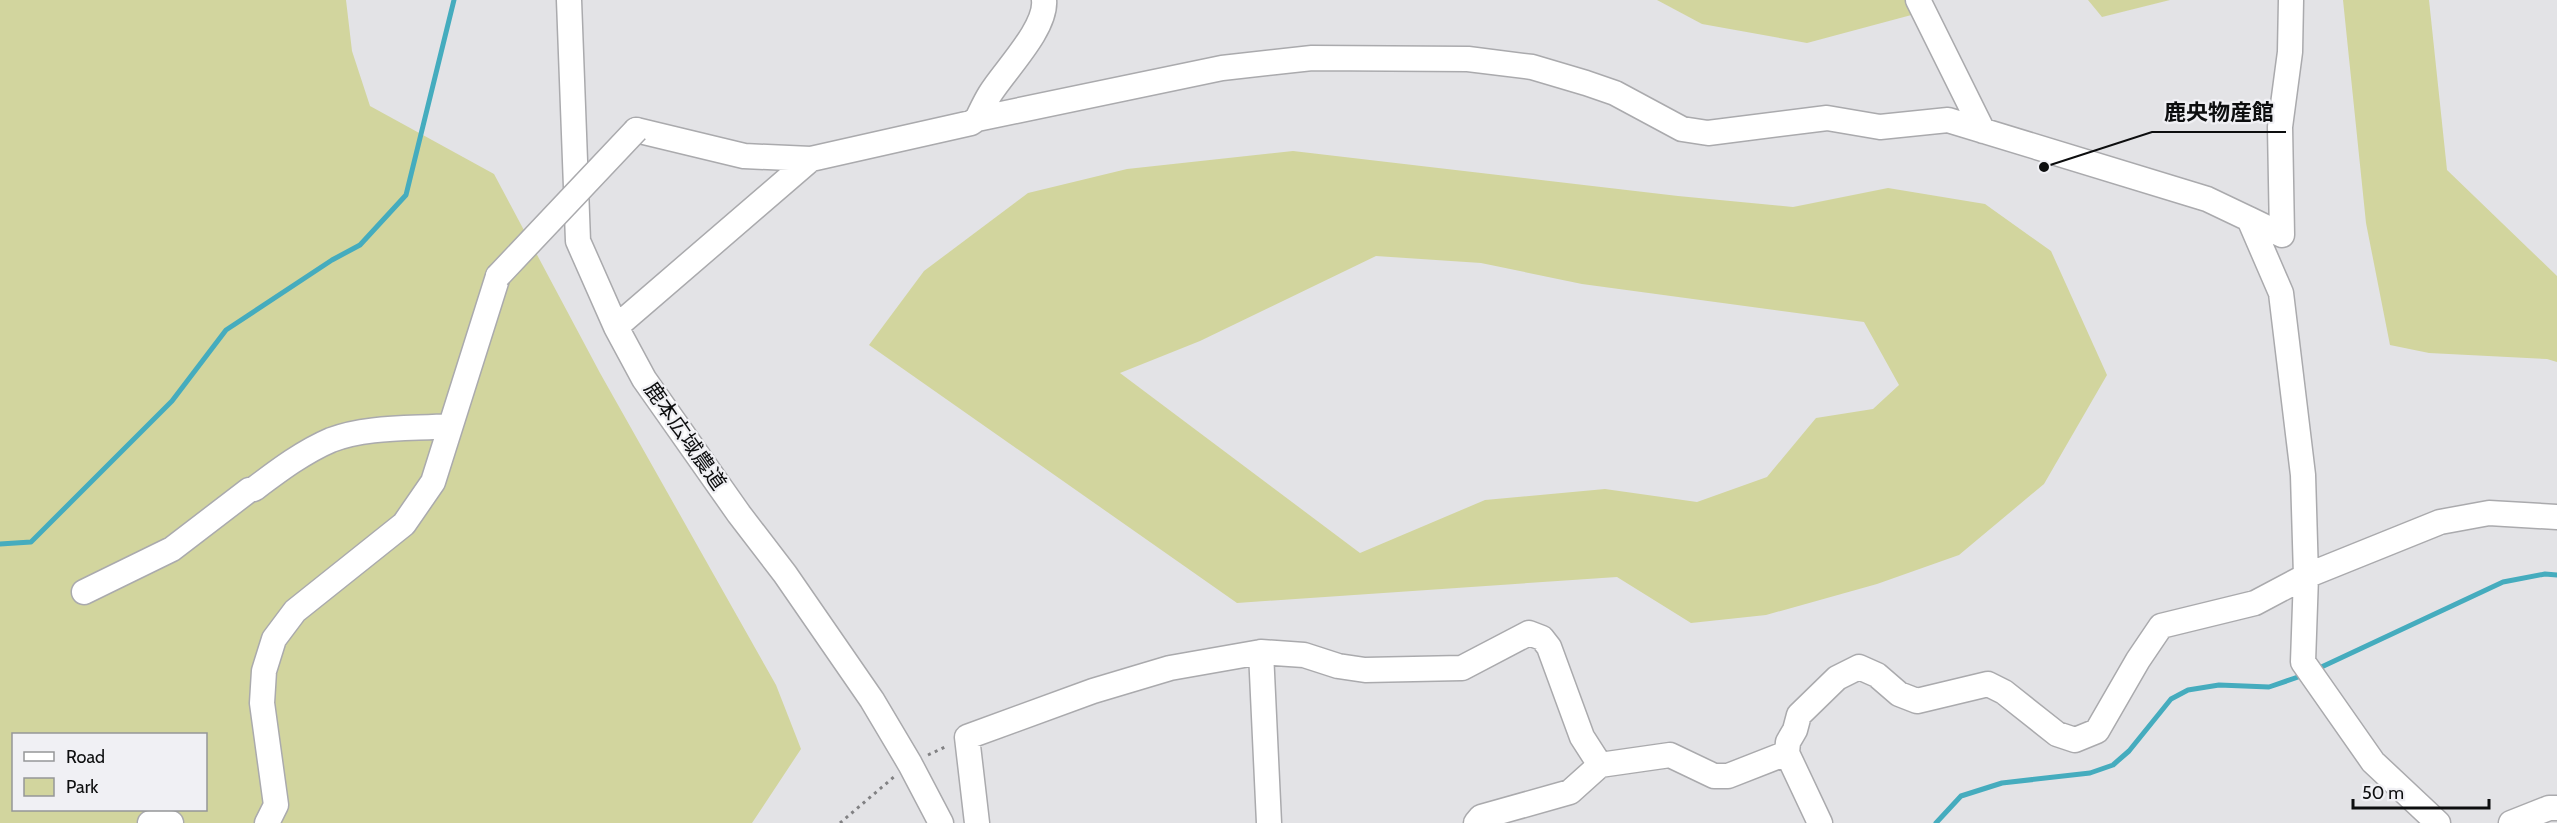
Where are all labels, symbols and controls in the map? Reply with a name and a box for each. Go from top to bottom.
callout: 鹿央物産館 [2152,92,2286,132]
text: 鹿央物産館 [2164,99,2274,126]
street label: 鹿本広域農道 [639,377,732,494]
legend [12,733,207,811]
text: Road [66,746,105,768]
scale bar [2353,772,2490,810]
text: Park [66,776,99,798]
text: 50 m [2362,782,2404,804]

